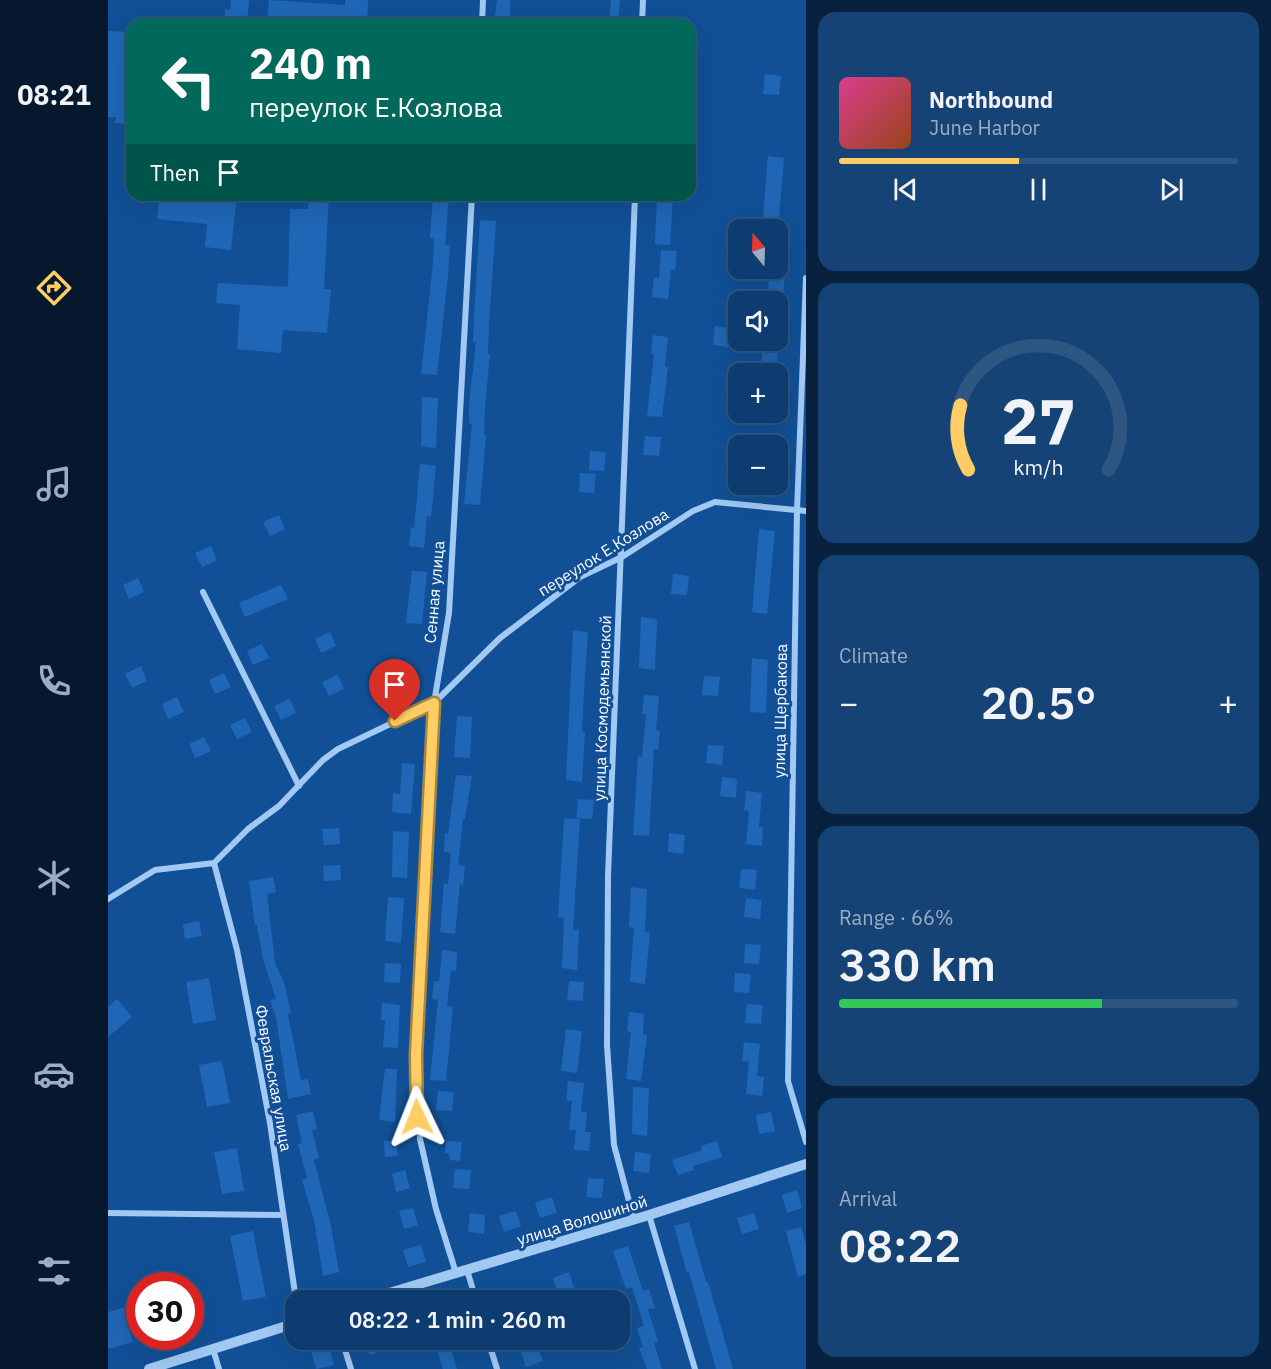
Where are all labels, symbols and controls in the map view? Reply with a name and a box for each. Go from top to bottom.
text: 240 m [249,36,372,91]
icon: left [150,42,228,120]
text: 08:21 [17,77,91,112]
text: Northbound [929,85,1053,114]
text: переулок Е.Козлова [249,89,503,124]
text: June Harbor [929,114,1040,141]
icon: arrive [212,156,245,189]
text: Then [150,158,200,187]
icon: previous [889,173,922,206]
icon: pause [1022,173,1055,206]
icon: next [1155,173,1188,206]
north arrow [728,219,788,279]
map controls [728,219,788,495]
icon: directions [33,267,75,309]
button: sound [728,291,788,351]
button: + [728,363,788,423]
text: 27 [1001,380,1076,461]
button: − [728,435,788,495]
text: km/h [1013,454,1064,482]
icon: music [33,463,75,505]
street label: переулок Е.Козлова [534,503,672,600]
street label: Сенная улица [420,540,448,644]
street label: улица Космодемьянской [589,615,615,801]
text: Climate [839,642,908,669]
street label: улица Щербакова [769,643,791,778]
pin [369,659,420,721]
icon: phone [33,660,75,702]
icon: arrive [378,668,411,701]
text: 20.5° [981,673,1096,731]
text: − [839,681,859,724]
text: + [1218,681,1238,724]
icon: climate [33,857,75,899]
text: Range · 66% [839,904,954,931]
text: 330 km [839,935,996,993]
street label: Февральская улица [251,1003,297,1153]
icon: car [33,1053,75,1095]
position arrow [385,1085,449,1149]
text: Arrival [839,1185,897,1212]
street label: улица Волошиной [514,1191,650,1249]
text: 08:22 [839,1216,961,1274]
icon: filters [33,1250,75,1292]
speed limit sign: 30 [126,1272,204,1350]
text: 08:22 · 1 min · 260 m [349,1305,566,1334]

